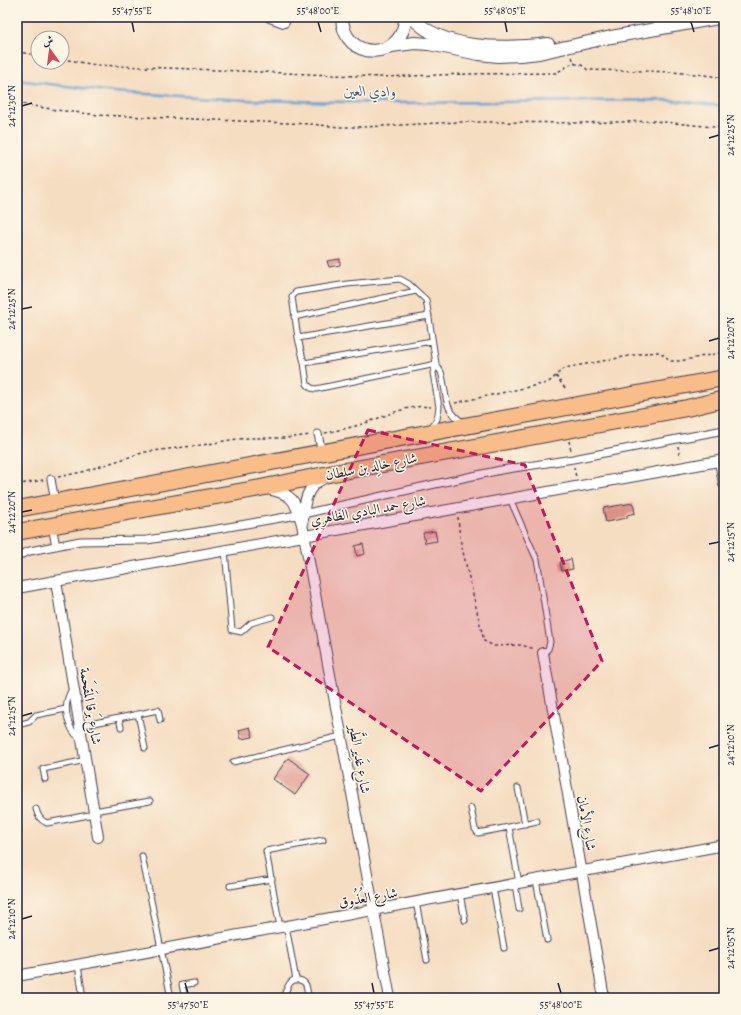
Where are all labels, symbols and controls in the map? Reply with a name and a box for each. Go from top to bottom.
text: 55°47'55"E [112,4,152,17]
text: 55°48'00"E [297,4,339,17]
text: 55°48'05"E [484,4,526,17]
text: 55°48'10"E [671,4,711,17]
north arrow [30,30,70,70]
text: ش [41,32,55,49]
water label: وادي العين [343,81,397,103]
text: 24°12'30"N [5,85,18,127]
text: 24°12'25"N [724,114,737,156]
text: 24°12'25"N [5,288,18,330]
text: 24°12'20"N [724,317,737,359]
street label: شارع خالِد بن سلطان [324,448,419,487]
text: 24°12'20"N [5,491,18,533]
street label: شارع حمد البادي الظاهري [309,491,428,532]
text: 24°12'15"N [724,522,737,562]
street label: شارع بَرقا المَقحَمة [73,666,107,746]
text: 24°12'15"N [5,696,18,736]
street label: شارع غَدِير الطَّير [342,721,378,795]
text: 24°12'10"N [724,724,737,766]
street label: شارع الأمان [570,794,602,853]
street label: شارع العُذُوق [337,880,399,914]
text: 24°12'10"N [5,898,18,940]
text: 24°12'05"N [724,927,737,969]
text: 55°47'50"E [168,998,208,1011]
text: 55°47'55"E [354,998,394,1011]
text: 55°48'00"E [540,998,582,1011]

